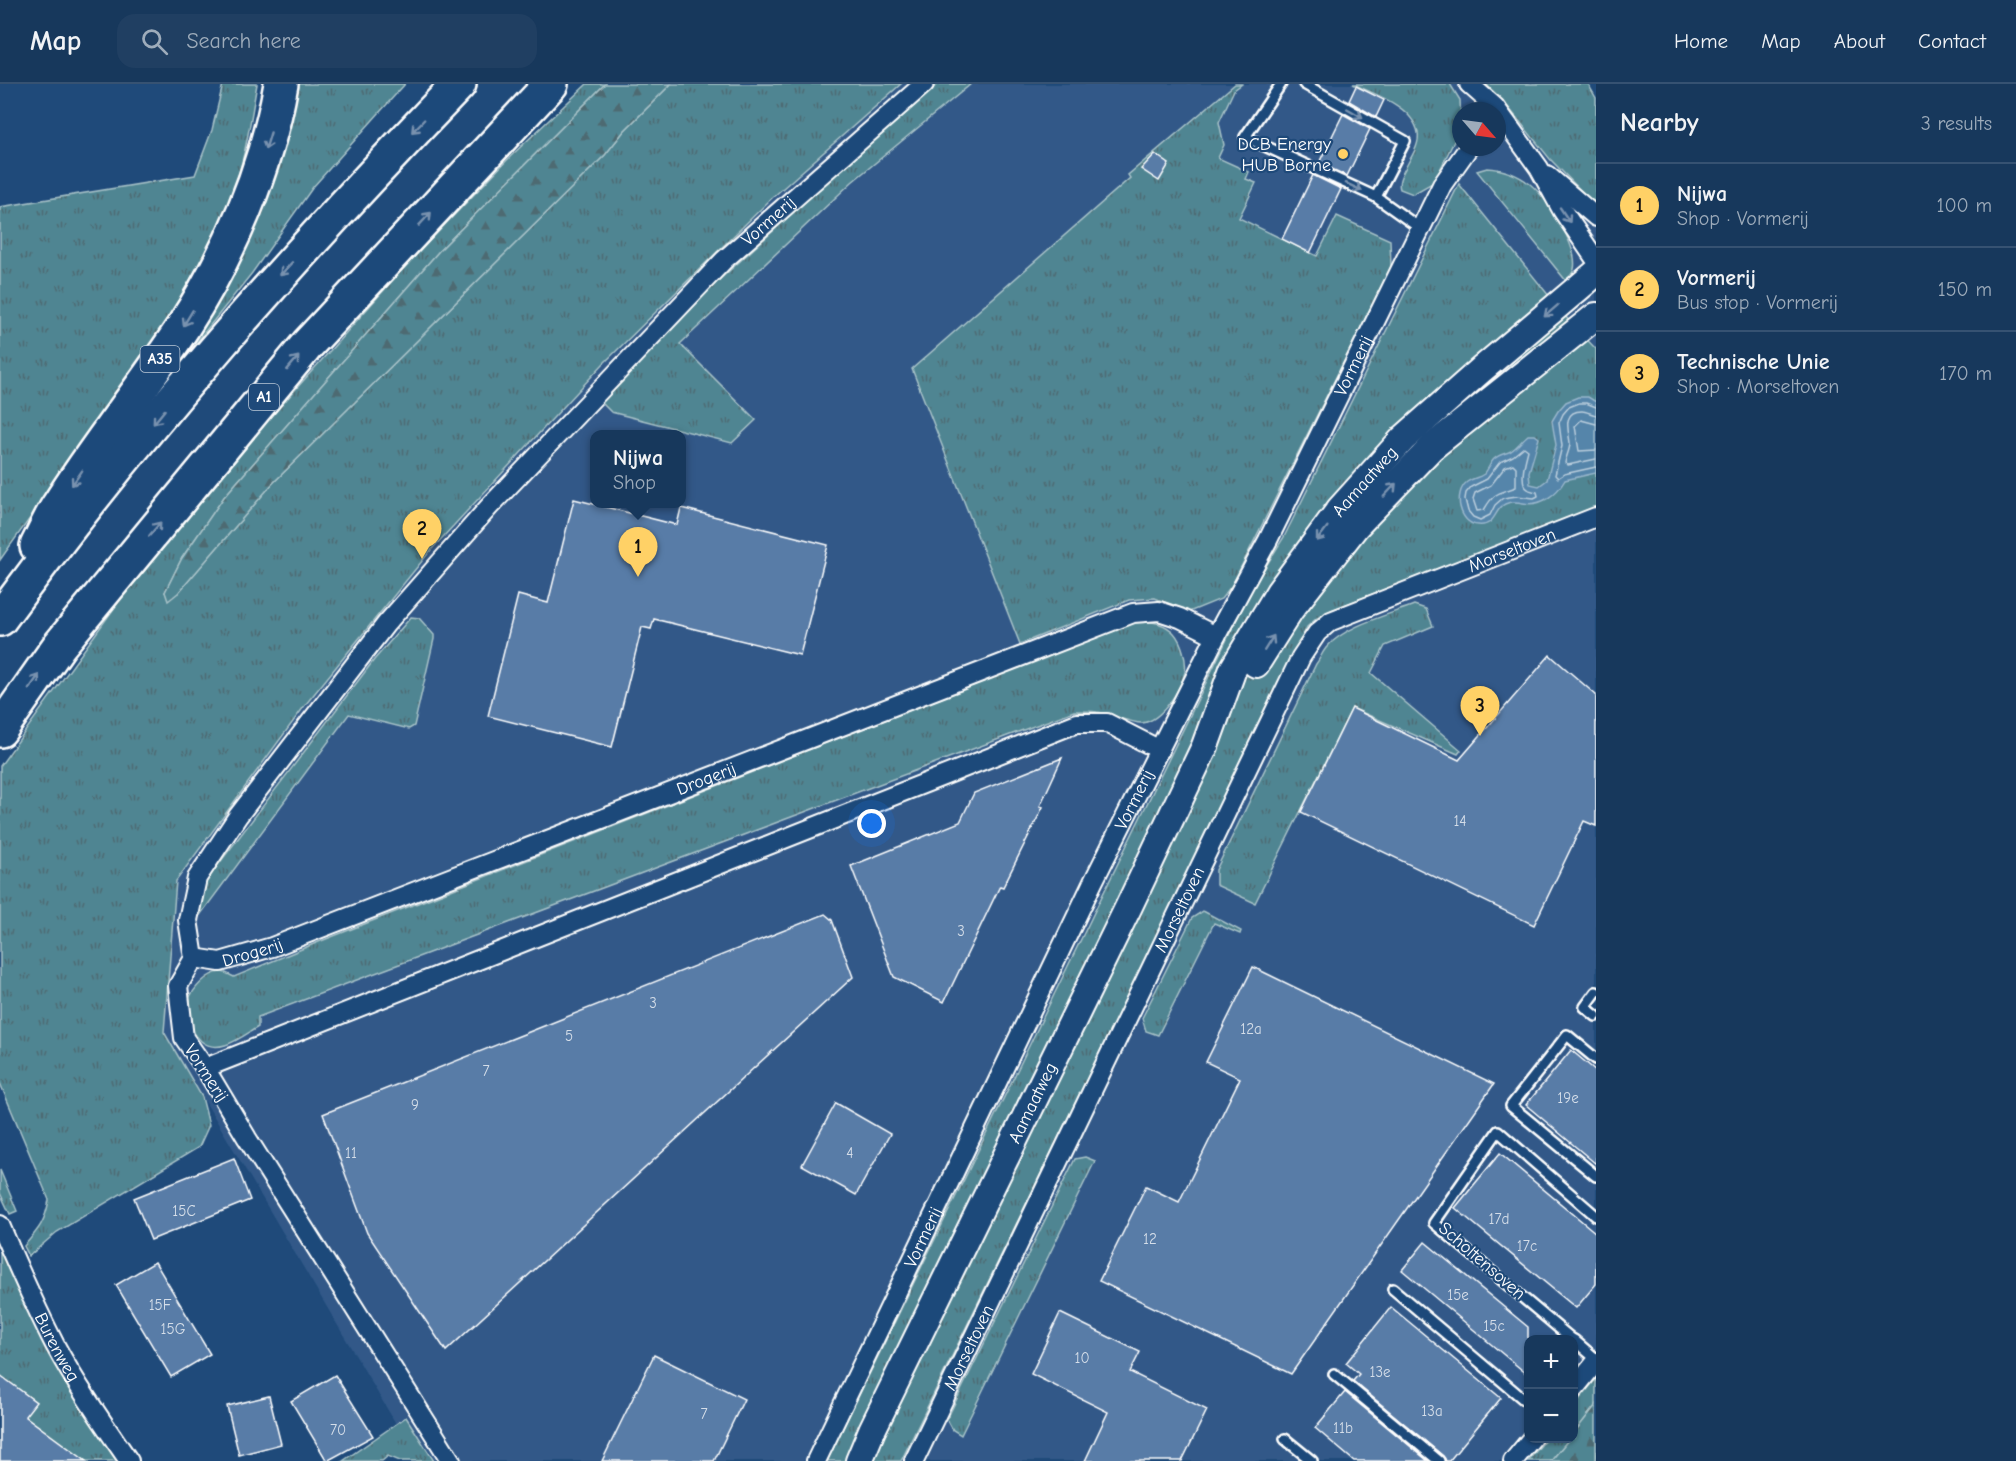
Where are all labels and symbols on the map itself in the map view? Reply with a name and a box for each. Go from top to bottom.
north arrow [1452,102,1506,156]
one-way arrow [1346,107,1363,119]
one-way arrow [411,119,426,134]
one-way arrow [262,131,273,150]
place label: DCB Energy HUB Borne [1237,134,1332,176]
marker: DCB Energy HUB Borne [1336,147,1350,161]
one-way arrow [1344,182,1362,194]
street label: Vormerij [737,192,800,250]
one-way arrow [1559,206,1571,223]
one-way arrow [418,212,432,227]
one-way arrow [279,262,293,277]
one-way arrow [1543,304,1559,317]
one-way arrow [181,309,193,326]
street label: Vormerij [1330,332,1377,400]
road number: A35 [140,346,180,372]
one-way arrow [286,356,300,371]
road number: A1 [249,384,279,410]
one-way arrow [152,409,166,424]
street label: Aamaatweg [1328,442,1402,521]
one-way arrow [71,470,83,486]
one-way arrow [1383,483,1398,498]
pin: 2 [402,510,442,559]
one-way arrow [149,522,162,538]
street label: Morseltoven [1465,523,1559,577]
one-way arrow [1315,526,1328,542]
pin: 1 [618,528,658,577]
one-way arrow [1264,635,1276,652]
one-way arrow [28,674,40,690]
pin: 3 [1460,686,1500,736]
street label: Drogerij [673,758,739,800]
street label: Vormerij [1110,766,1158,833]
your location [857,809,886,838]
house number: 14 [1453,812,1467,830]
street label: Morseltoven [1150,863,1209,956]
house number: 3 [957,922,965,940]
street label: Drogerij [220,933,286,971]
house number: 3 [649,994,657,1012]
house number: 12a [1240,1020,1262,1038]
house number: 5 [565,1027,573,1045]
street label: Vormerij [180,1040,232,1106]
street label: Aamaatweg [1004,1059,1061,1147]
house number: 7 [482,1062,490,1080]
house number: 19e [1557,1089,1579,1107]
house number: 9 [411,1096,419,1114]
house number: 11 [345,1144,357,1162]
house number: 4 [846,1144,854,1162]
house number: 15C [172,1202,196,1220]
street label: Vormerij [900,1204,946,1271]
house number: 17d [1489,1210,1510,1228]
street label: Scholtensoven [1434,1218,1530,1304]
house number: 12 [1143,1230,1157,1248]
house number: 17c [1517,1237,1537,1255]
house number: 15e [1447,1286,1469,1304]
house number: 15F [149,1296,172,1314]
street label: Morseltoven [939,1301,998,1394]
street label: Burenweg [30,1309,84,1386]
house number: 15c [1483,1317,1505,1335]
house number: 15G [161,1320,186,1338]
house number: 10 [1074,1349,1090,1367]
house number: 13e [1369,1363,1391,1381]
house number: 13a [1421,1402,1443,1420]
house number: 7 [700,1405,708,1423]
house number: 11b [1333,1419,1353,1437]
house number: 70 [330,1421,346,1439]

